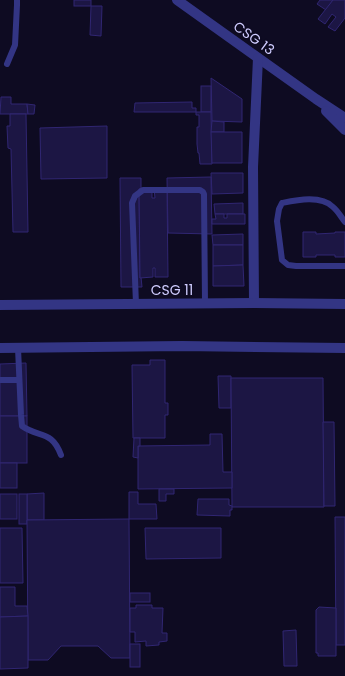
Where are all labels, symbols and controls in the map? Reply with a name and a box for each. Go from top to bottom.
street label: CSG 13 [229,16,279,60]
street label: CSG 11 [151,280,193,300]

